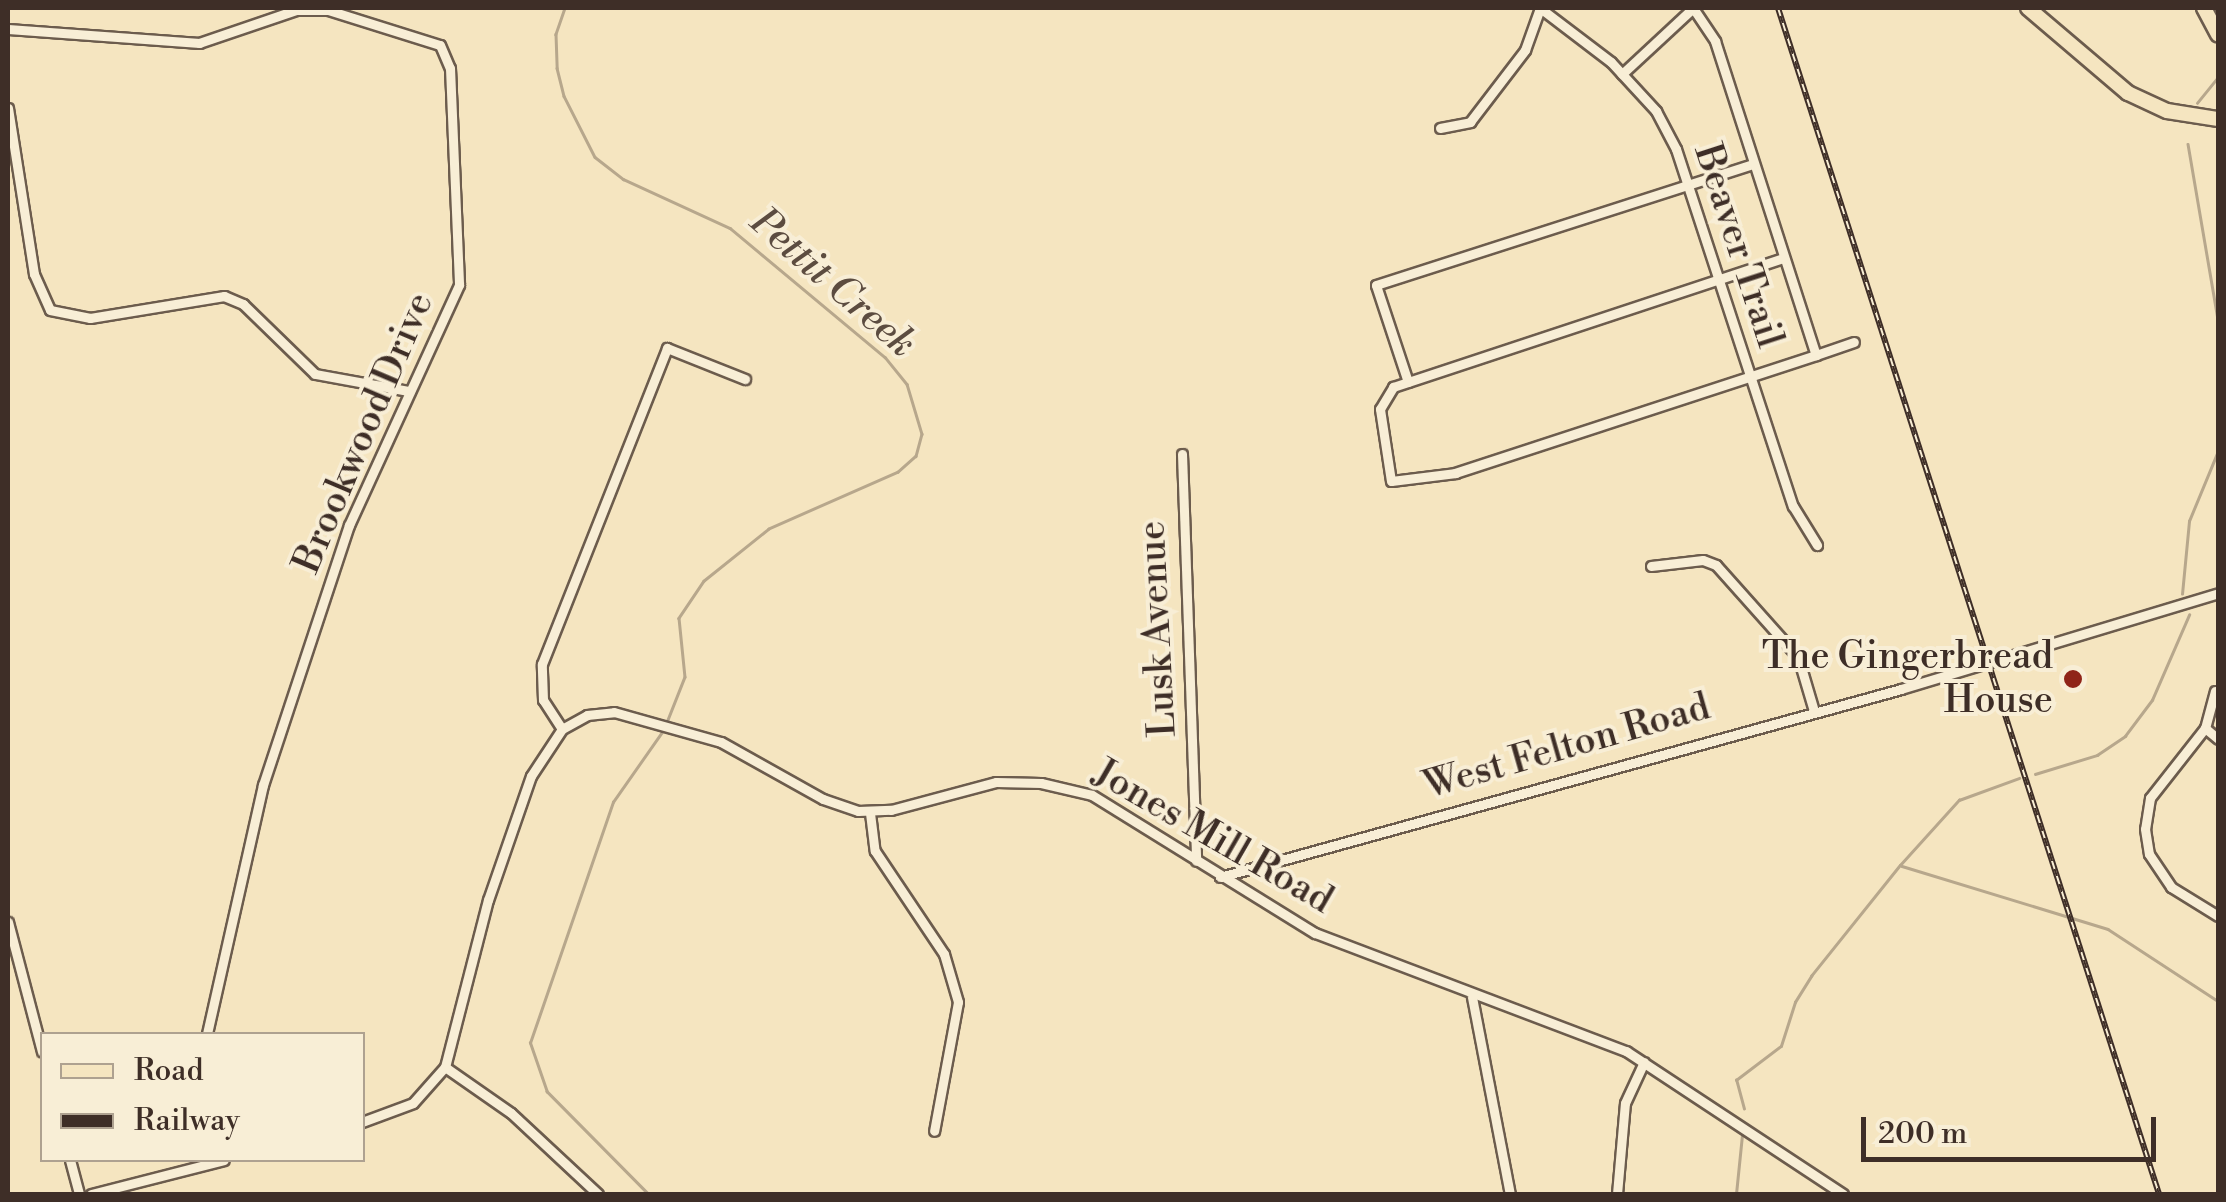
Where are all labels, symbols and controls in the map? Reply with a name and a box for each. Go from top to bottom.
street label: Beaver Trail [1684,139,1792,353]
water label: Pettit Creek [741,198,925,368]
street label: Brookwood Drive [284,286,444,580]
street label: Lusk Avenue [1130,520,1186,738]
place label: The Gingerbread House [1762,634,2053,724]
marker: The Gingerbread House [2062,668,2084,690]
street label: West Felton Road [1419,684,1715,810]
street label: Jones Mill Road [1085,750,1341,924]
legend [40,1032,365,1162]
text: Road [134,1052,204,1090]
scale bar [1866,1097,2161,1159]
text: Railway [134,1102,240,1140]
text: 200 m [1878,1115,1967,1153]

